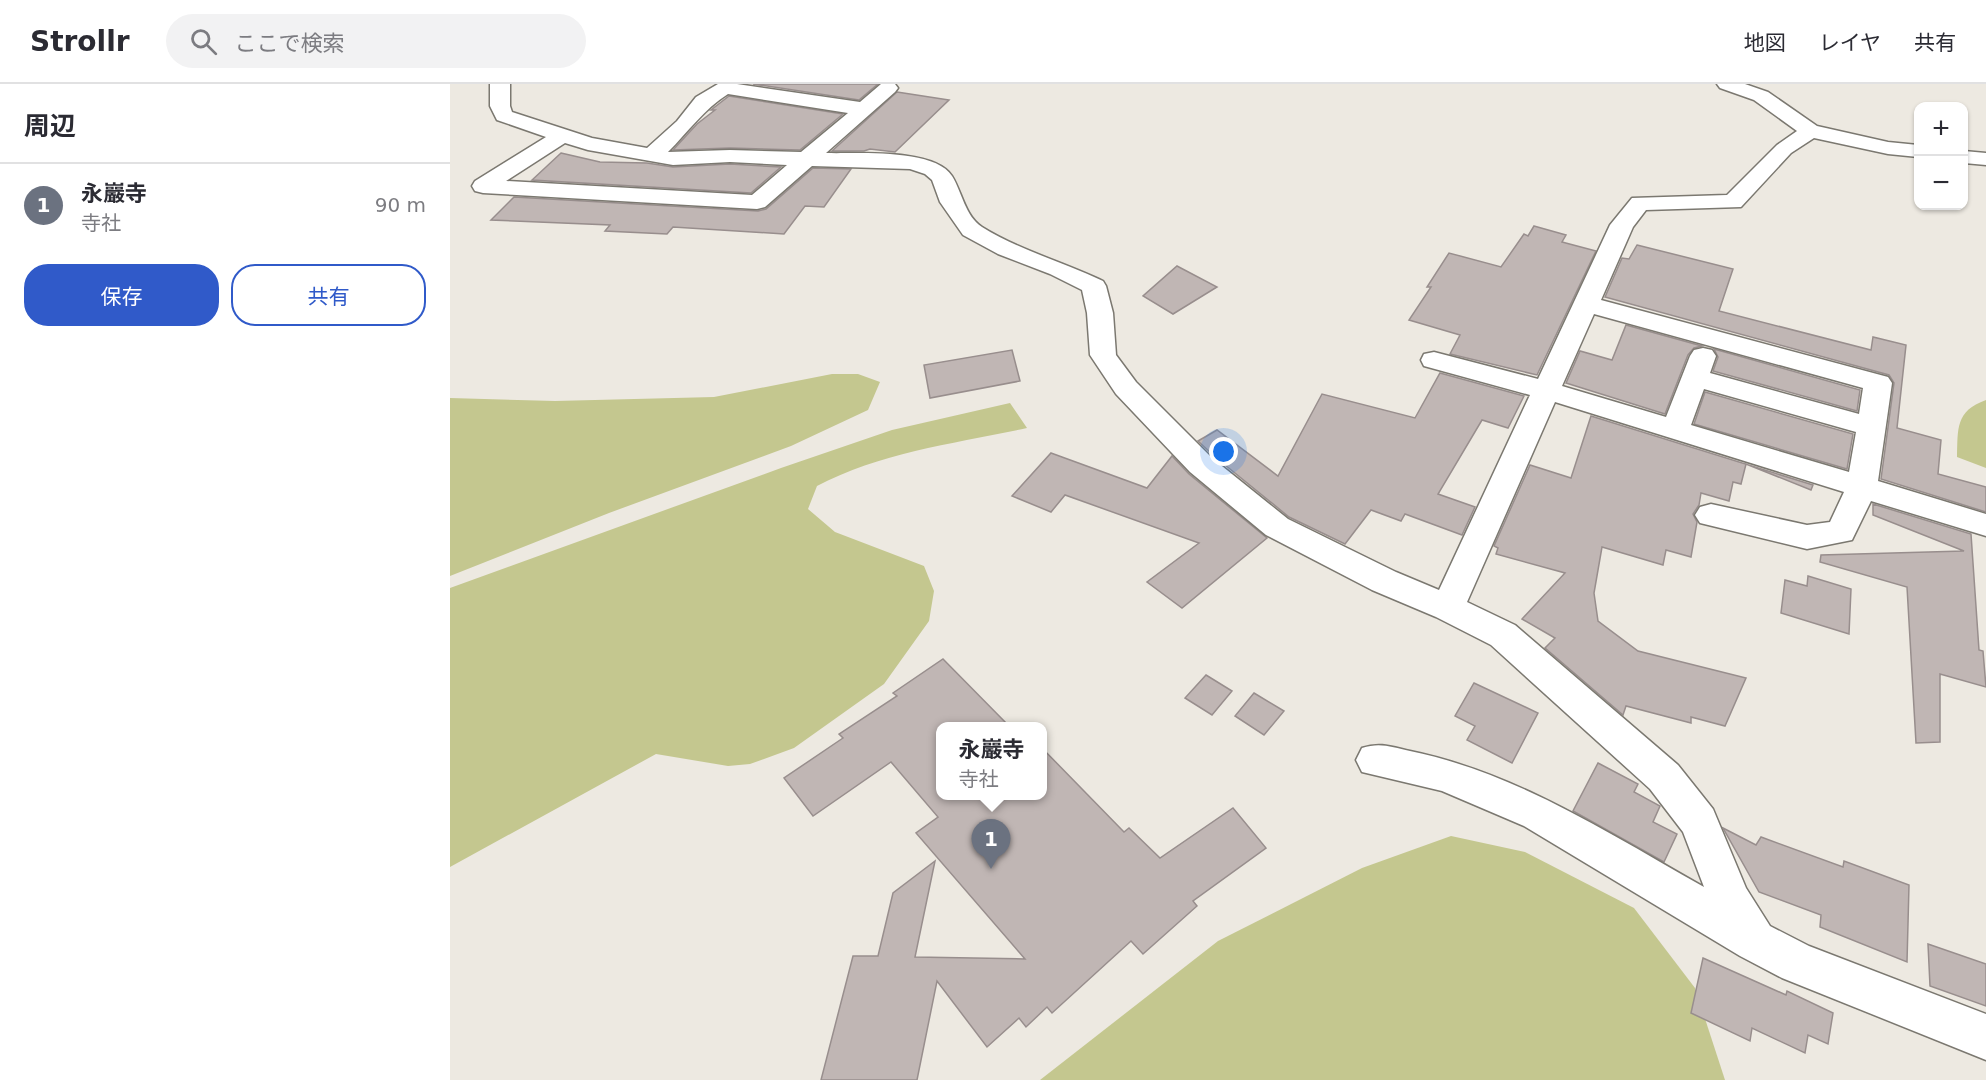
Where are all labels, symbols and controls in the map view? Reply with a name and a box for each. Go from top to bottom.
search box [166,14,586,68]
text: Strollr [30,25,130,58]
icon: search [187,25,220,58]
text: ここで検索 [235,31,345,56]
text: 地図 [1744,31,1786,55]
text: レイヤ [1819,31,1881,55]
text: 共有 [1914,31,1956,55]
map controls [1914,102,1968,210]
button: + [1914,102,1968,156]
text: 周辺 [24,111,76,141]
button: − [1914,156,1968,210]
text: 永巖寺 [81,181,147,206]
text: 1 [37,193,50,217]
text: 90 m [375,193,426,217]
text: 寺社 [81,211,121,235]
button: 保存 [24,264,219,326]
button: 共有 [231,264,426,326]
your location [1209,437,1238,466]
popup [936,722,1047,800]
text: 永巖寺 [958,737,1025,762]
text: 寺社 [958,767,998,791]
pin: 1 [972,820,1010,869]

